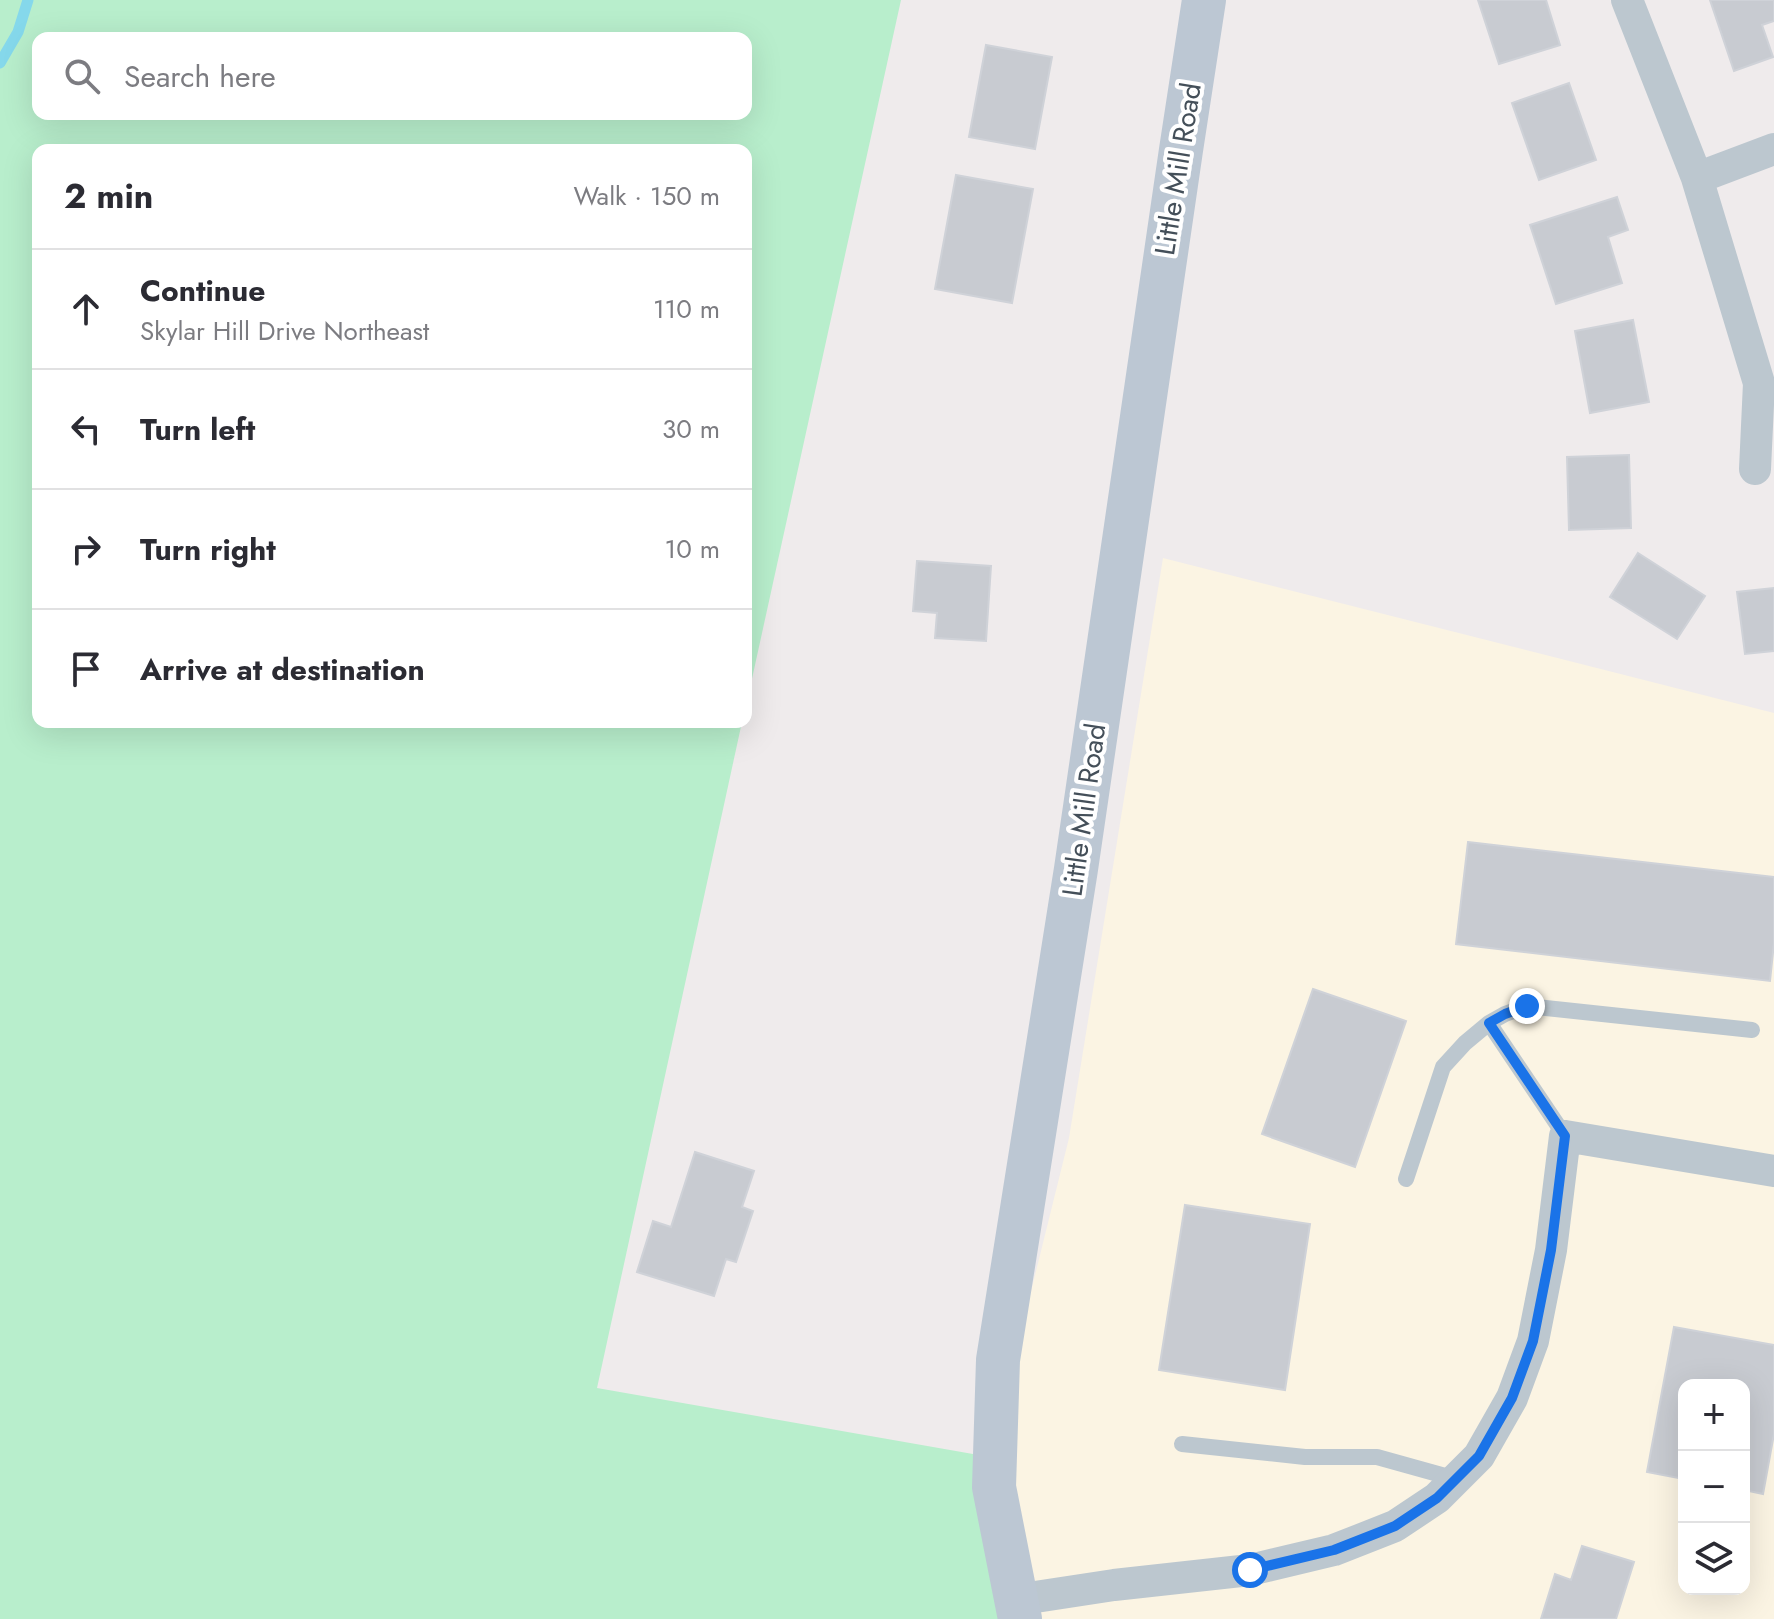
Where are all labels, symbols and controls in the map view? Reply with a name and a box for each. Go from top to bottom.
search box [32,32,752,120]
icon: search [60,54,104,98]
text: Search here [124,55,276,98]
street label: Little Mill Road [1144,80,1212,258]
text: 2 min [64,172,153,221]
text: Walk · 150 m [573,177,720,215]
text: Continue [140,269,266,312]
icon: ahead [64,287,108,331]
text: 110 m [653,290,720,328]
text: Skylar Hill Drive Northeast [140,312,429,350]
icon: left [64,407,108,451]
text: Turn left [140,408,255,451]
text: 30 m [662,410,720,448]
icon: right [64,527,108,571]
text: Turn right [140,528,276,571]
text: 10 m [665,530,720,568]
icon: arrive [64,647,108,691]
text: Arrive at destination [140,648,425,691]
street label: Little Mill Road [1052,721,1116,899]
route end [1509,988,1545,1024]
map controls [1678,1379,1750,1595]
button: + [1678,1379,1750,1451]
button: − [1678,1451,1750,1523]
button: layers [1678,1523,1750,1595]
route start [1232,1552,1268,1588]

